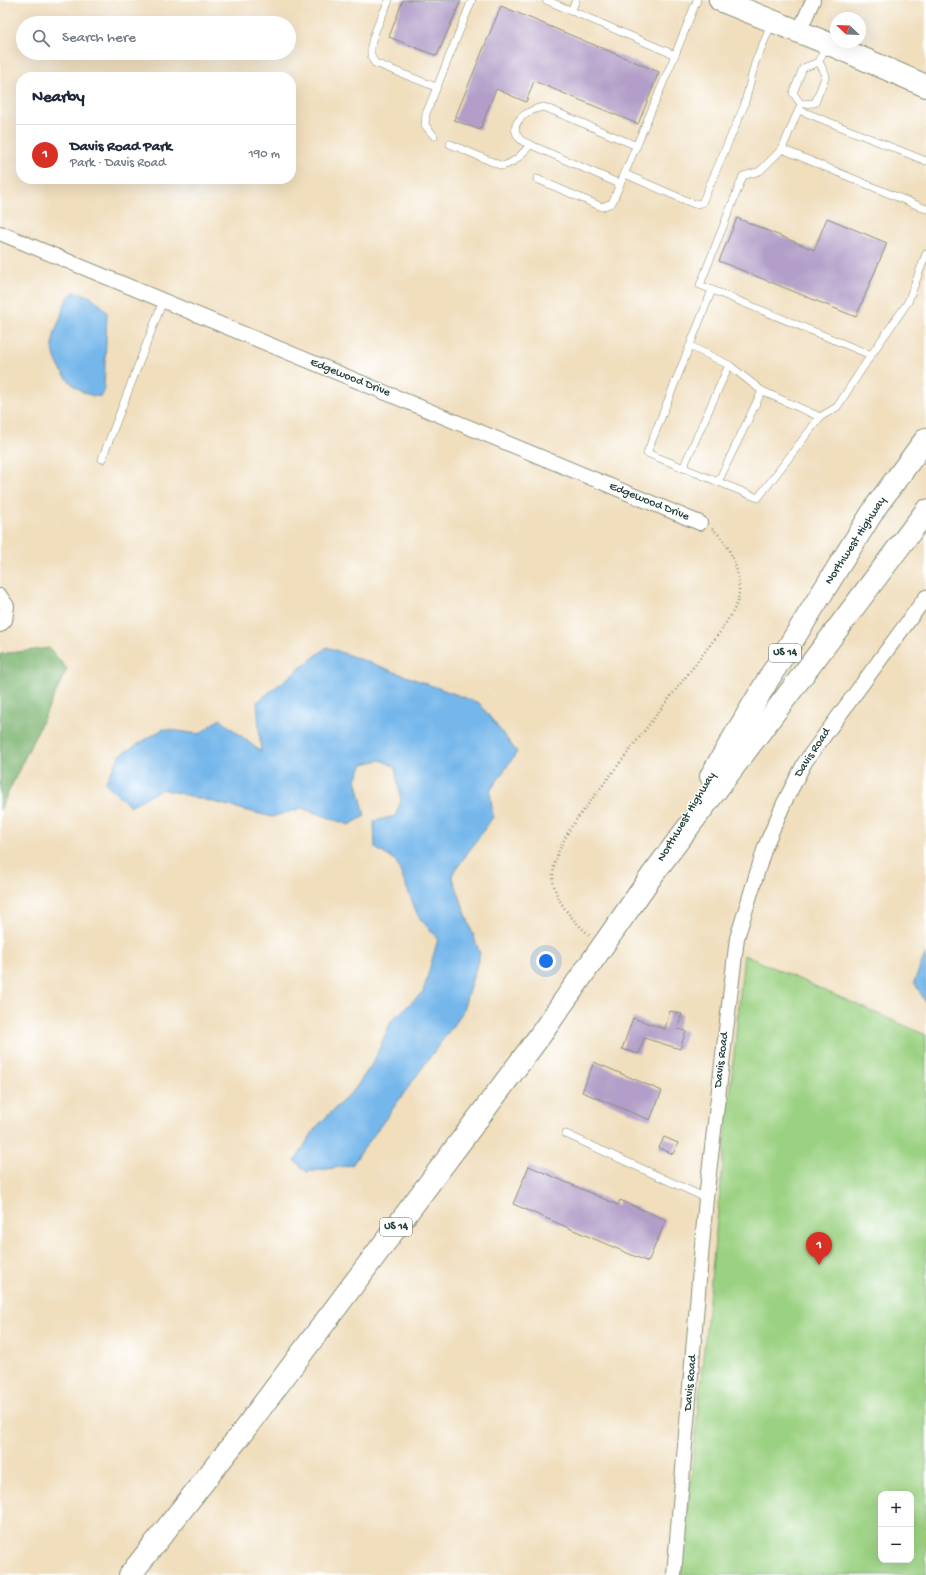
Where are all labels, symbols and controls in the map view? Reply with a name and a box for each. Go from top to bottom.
north arrow [830,12,866,48]
search box [16,16,296,60]
icon: search [30,27,52,49]
text: Search here [62,29,136,47]
text: Nearby [32,88,85,108]
text: Davis Road Park [70,138,172,156]
text: 1 [42,147,48,162]
text: 190 m [249,147,280,162]
text: Park · Davis Road [70,156,166,171]
street label: Edgewood Drive [308,356,393,401]
street label: Edgewood Drive [607,480,692,525]
street label: Northwest Highway [822,494,890,588]
road number: US 14 [769,644,801,662]
street label: Davis Road [791,725,835,781]
street label: Northwest Highway [655,770,719,864]
your location [536,951,556,971]
street label: Davis Road [712,1030,732,1090]
road number: US 14 [380,1218,412,1236]
pin: 1 [806,1232,832,1265]
street label: Davis Road [682,1354,700,1412]
map controls [878,1491,914,1563]
button: + [878,1491,914,1527]
button: − [878,1527,914,1563]

